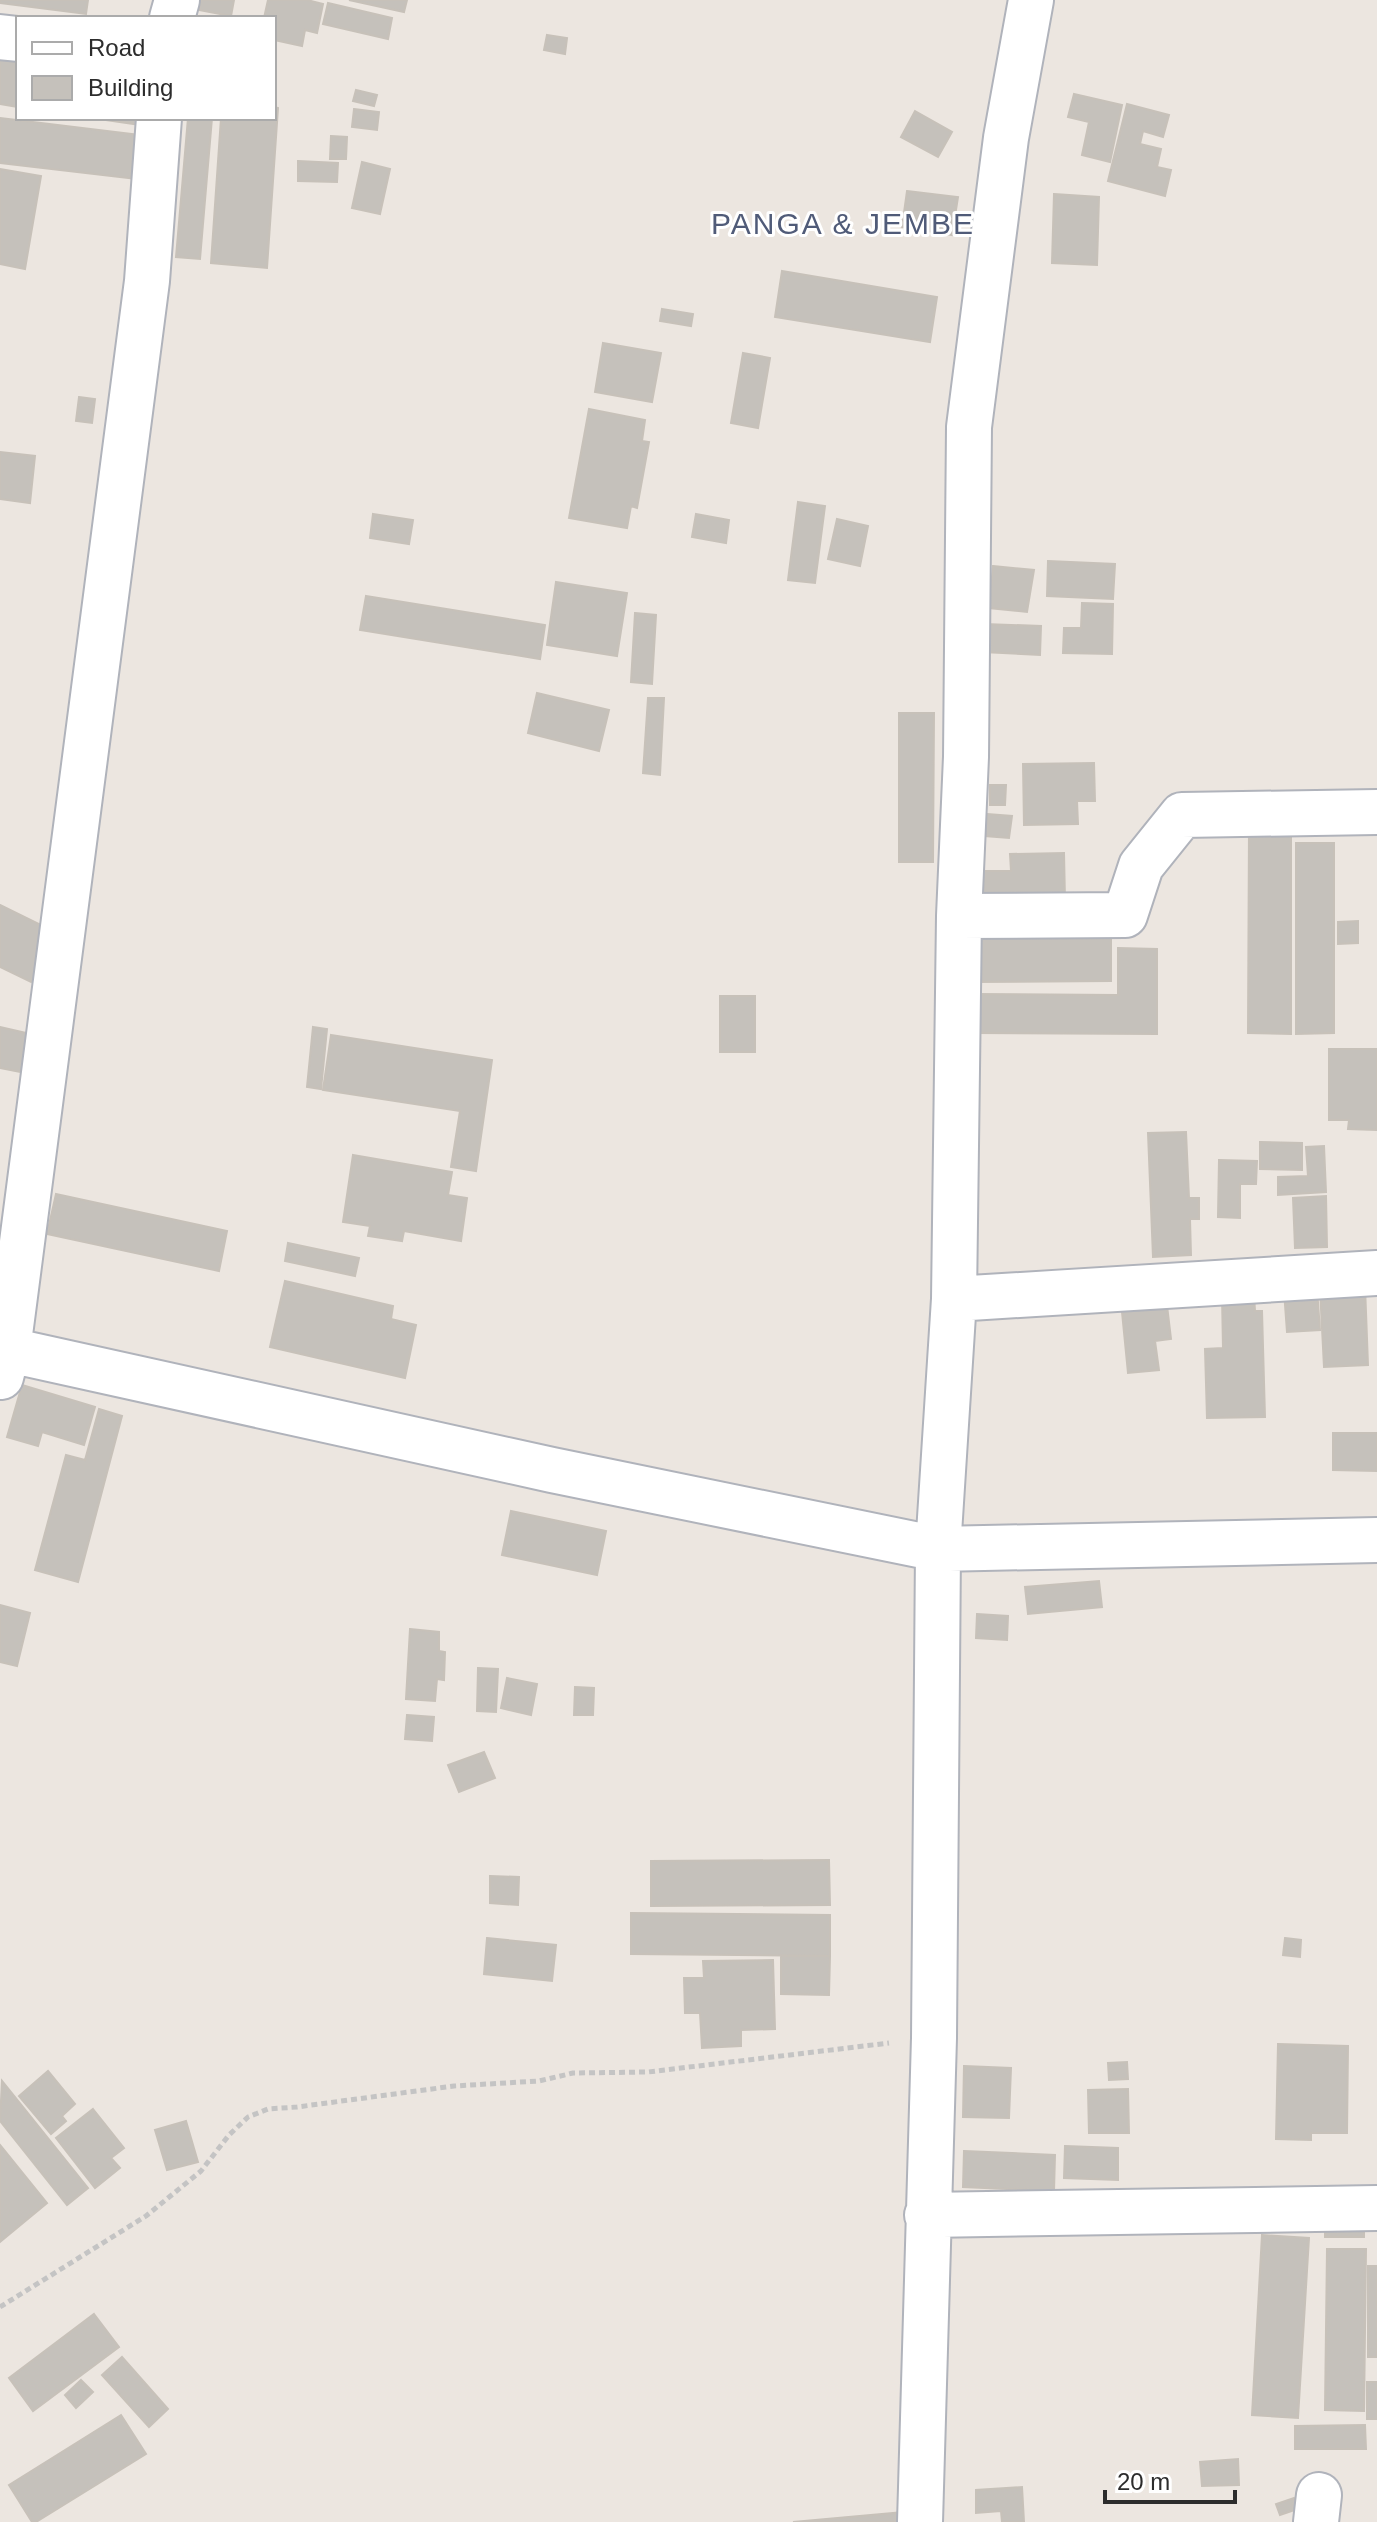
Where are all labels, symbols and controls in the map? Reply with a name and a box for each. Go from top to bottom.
legend [16,16,276,120]
text: Road [88,34,145,61]
text: Building [88,74,173,101]
district label: PANGA & JEMBE [711,207,975,240]
scale bar [1105,2454,1235,2504]
text: 20 m [1117,2468,1170,2495]

